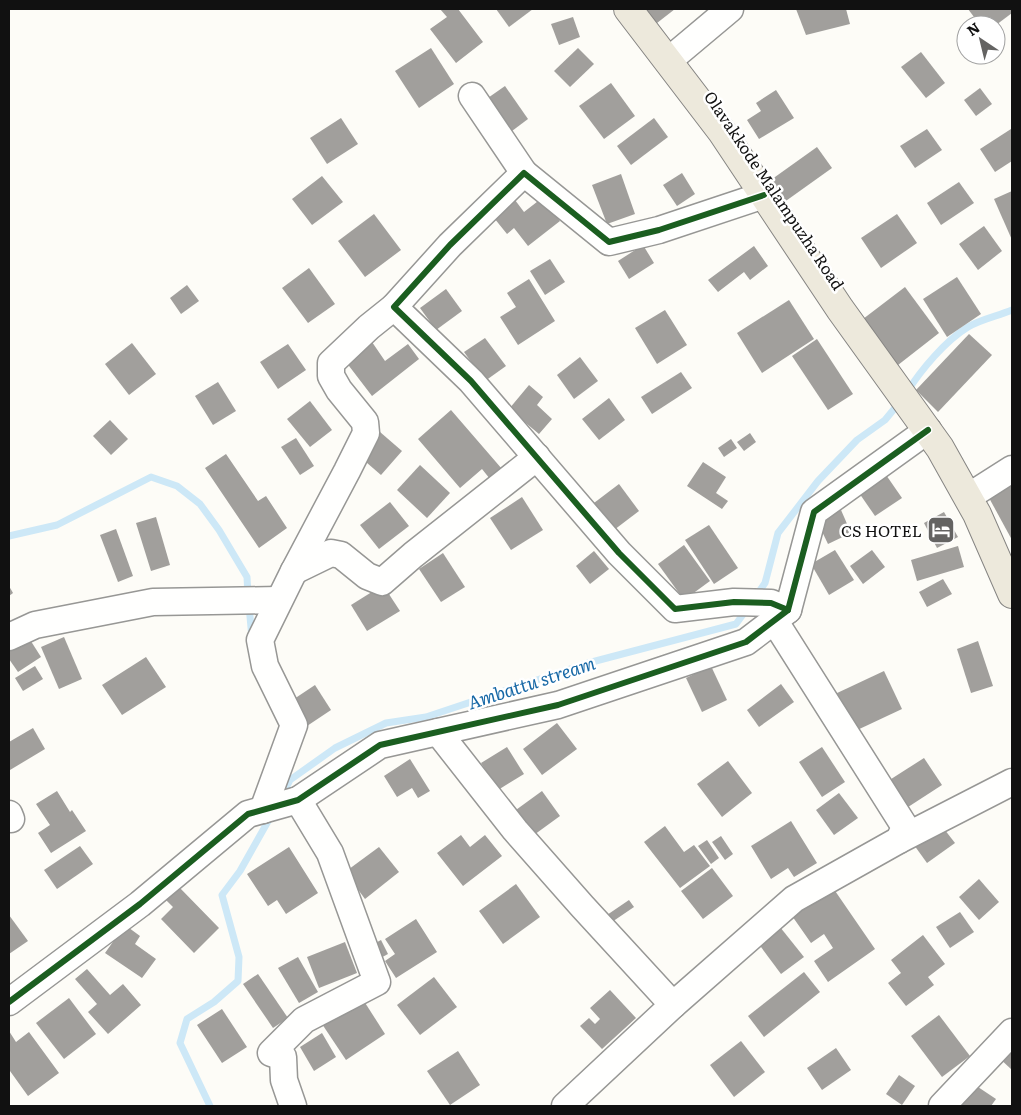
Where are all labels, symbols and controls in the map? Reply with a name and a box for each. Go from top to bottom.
north arrow [956,15,1006,65]
text: N [962,17,984,40]
street label: Olavakkode Malampuzha Road [699,86,851,295]
hotel icon: CS HOTEL [926,515,956,545]
place label: CS HOTEL [841,518,922,542]
water label: Ambattu stream [464,649,598,715]

